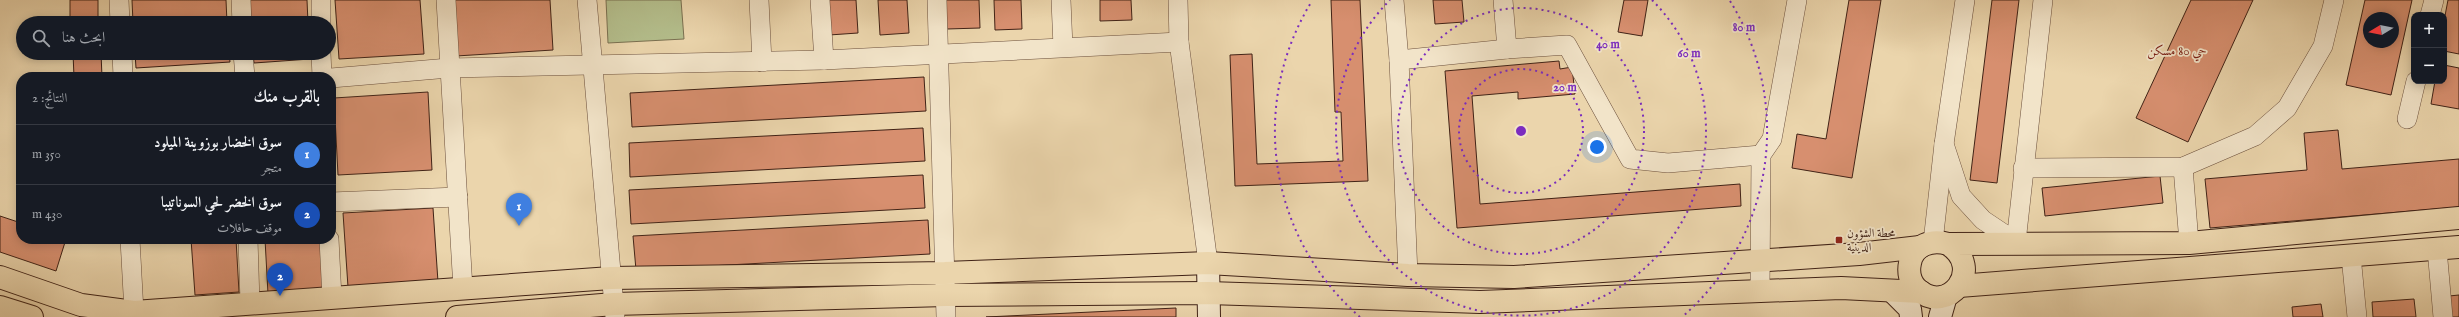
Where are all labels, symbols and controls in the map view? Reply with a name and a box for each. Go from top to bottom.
north arrow [2363,12,2399,48]
map controls [2411,12,2447,84]
button: + [2411,12,2447,48]
search box [16,16,336,60]
text: 80 m [1733,20,1756,35]
icon: search [30,27,52,49]
text: ابحث هنا [62,28,105,47]
text: 40 m [1596,37,1621,52]
district label: حي 80 مسكن [2147,43,2207,62]
text: 60 m [1678,46,1701,61]
button: − [2411,48,2447,84]
text: 20 m [1553,80,1577,95]
text: بالقرب منك [253,87,320,108]
text: النتائج: 2 [32,90,67,107]
centre of rings [1514,124,1528,138]
text: سوق الخضار بوزوينة الميلود [154,133,282,152]
your location [1587,137,1607,157]
text: 350 m [32,146,61,163]
text: 1 [305,146,309,163]
text: متجر [261,160,282,177]
text: سوق الخضر لحي السوناتيبا [161,193,282,212]
pin: 1 [506,193,532,226]
text: 430 m [32,206,63,223]
text: 2 [304,206,310,223]
text: موقف حافلات [217,220,282,237]
place label: محطة الشؤون الدينية [1847,226,1896,255]
marker: محطة الشؤون الدينية [1834,235,1844,245]
pin: 2 [267,263,293,296]

